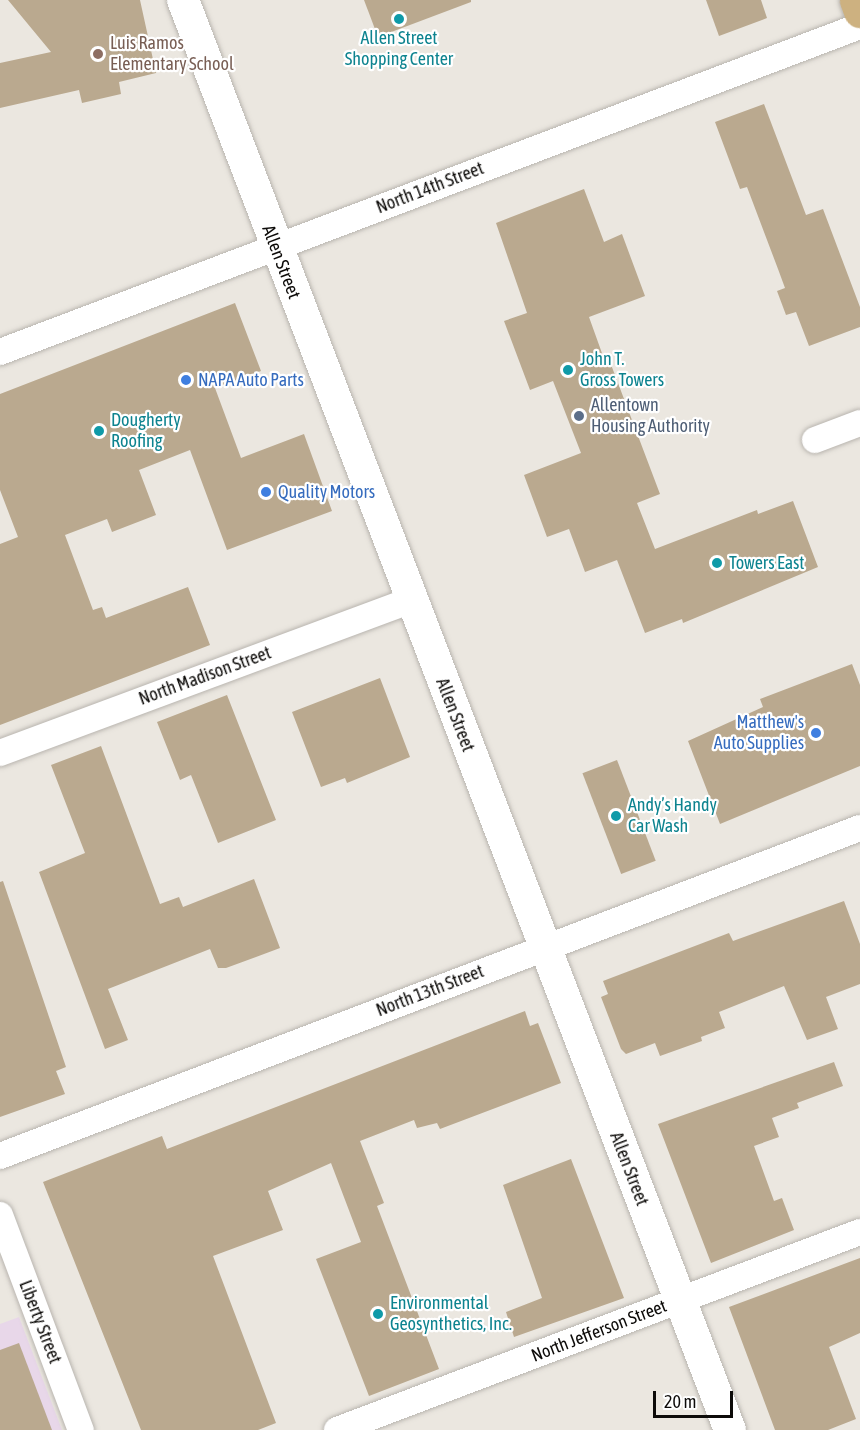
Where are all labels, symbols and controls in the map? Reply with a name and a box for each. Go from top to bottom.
marker: Allen Street Shopping Center [392,12,406,26]
place label: Allen Street Shopping Center [345,28,453,70]
place label: Luis Ramos Elementary School [110,33,234,76]
marker: Luis Ramos Elementary School [91,47,105,61]
street label: North 14th Street [373,158,487,218]
street label: Allen Street [257,222,305,302]
place label: John T. Gross Towers [580,349,664,392]
marker: John T. Gross Towers [561,363,575,377]
place label: NAPA Auto Parts [198,369,304,391]
marker: NAPA Auto Parts [179,373,193,387]
place label: Allentown Housing Authority [591,395,710,438]
marker: Allentown Housing Authority [572,409,586,423]
place label: Dougherty Roofing [111,410,181,452]
marker: Dougherty Roofing [92,424,106,438]
place label: Quality Motors [278,481,375,503]
marker: Quality Motors [259,485,273,499]
place label: Towers East [729,552,805,574]
marker: Towers East [710,556,724,570]
street label: North Madison Street [136,642,274,710]
street label: Allen Street [431,675,479,755]
place label: Matthew's Auto Supplies [714,712,804,754]
marker: Matthew's Auto Supplies [809,726,823,740]
place label: Andy’s Handy Car Wash [628,795,717,838]
marker: Andy’s Handy Car Wash [609,809,623,823]
street label: North 13th Street [373,961,487,1021]
street label: Allen Street [605,1129,653,1209]
street label: Liberty Street [14,1277,66,1367]
place label: Environmental Geosynthetics, Inc. [390,1293,512,1336]
street label: North Jefferson Street [528,1295,670,1367]
marker: Environmental Geosynthetics, Inc. [371,1307,385,1321]
scale bar [656,1379,736,1417]
text: 20 m [664,1391,696,1412]

